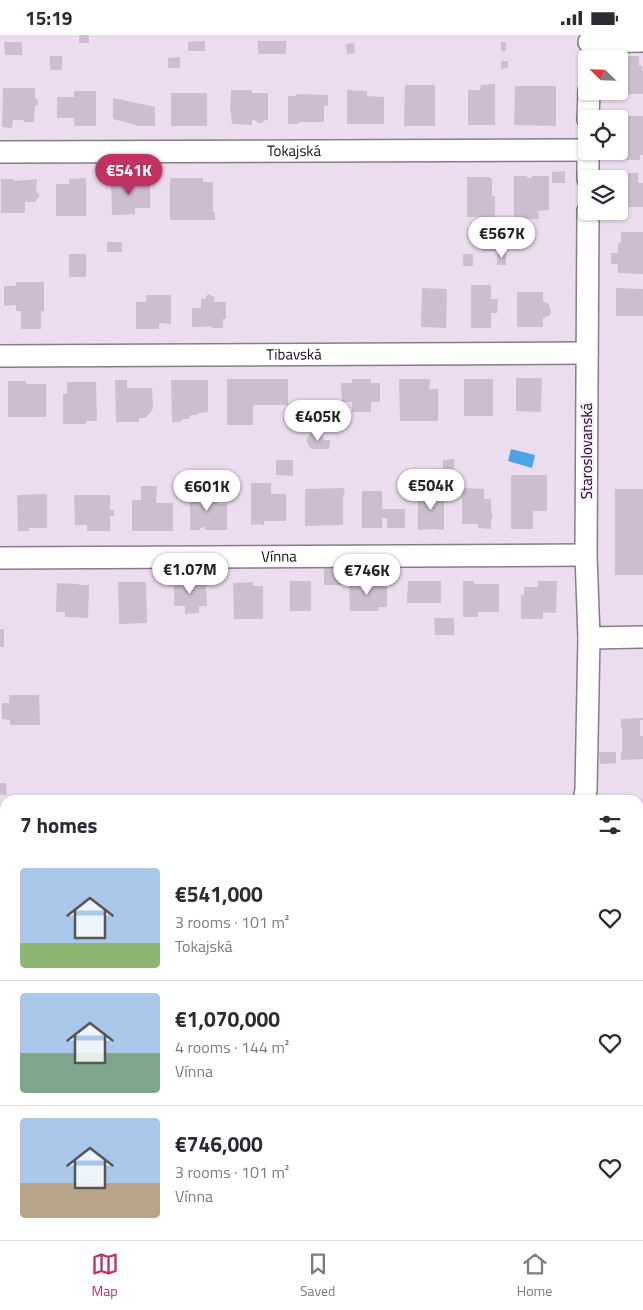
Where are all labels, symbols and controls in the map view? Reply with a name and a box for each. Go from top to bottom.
text: 15:19 [25,3,72,32]
north arrow [578,50,628,100]
map controls [578,50,628,220]
button: locate [578,110,628,160]
street label: Tokajská [267,139,322,162]
pin: €541K [94,154,164,196]
text: €541K [106,158,152,182]
button: layers [578,170,628,220]
pin: €567K [467,217,537,259]
text: €567K [479,221,525,245]
street label: Tibavská [266,342,322,366]
pin: €405K [283,399,353,442]
street label: Staroslovanská [575,402,598,499]
text: €405K [295,404,341,428]
pin: €601K [172,469,242,512]
pin: €504K [396,469,466,511]
text: €504K [408,473,454,497]
text: €601K [184,474,230,498]
street label: Vínna [261,544,297,568]
pin: €1.07M [149,553,231,595]
pin: €746K [332,553,402,596]
text: €1.07M [163,557,217,581]
text: €746K [344,558,390,582]
text: 7 homes [20,809,97,841]
icon: filters [596,811,624,839]
text: €541,000 [175,878,263,910]
icon: home [60,888,120,948]
icon: heart [596,904,624,932]
text: 3 rooms · 101 m² [175,910,289,934]
text: Tokajská [175,934,233,958]
text: €1,070,000 [175,1003,280,1035]
icon: home [60,1013,120,1073]
icon: heart [596,1029,624,1057]
text: 4 rooms · 144 m² [175,1035,289,1059]
text: Vínna [175,1059,213,1083]
text: €746,000 [175,1128,263,1160]
icon: home [60,1138,120,1198]
icon: heart [596,1154,624,1182]
text: 3 rooms · 101 m² [175,1160,289,1184]
text: Vínna [175,1184,213,1208]
tab: Map [91,1250,119,1301]
tab: Saved [300,1250,336,1301]
tab: Home [517,1250,552,1301]

